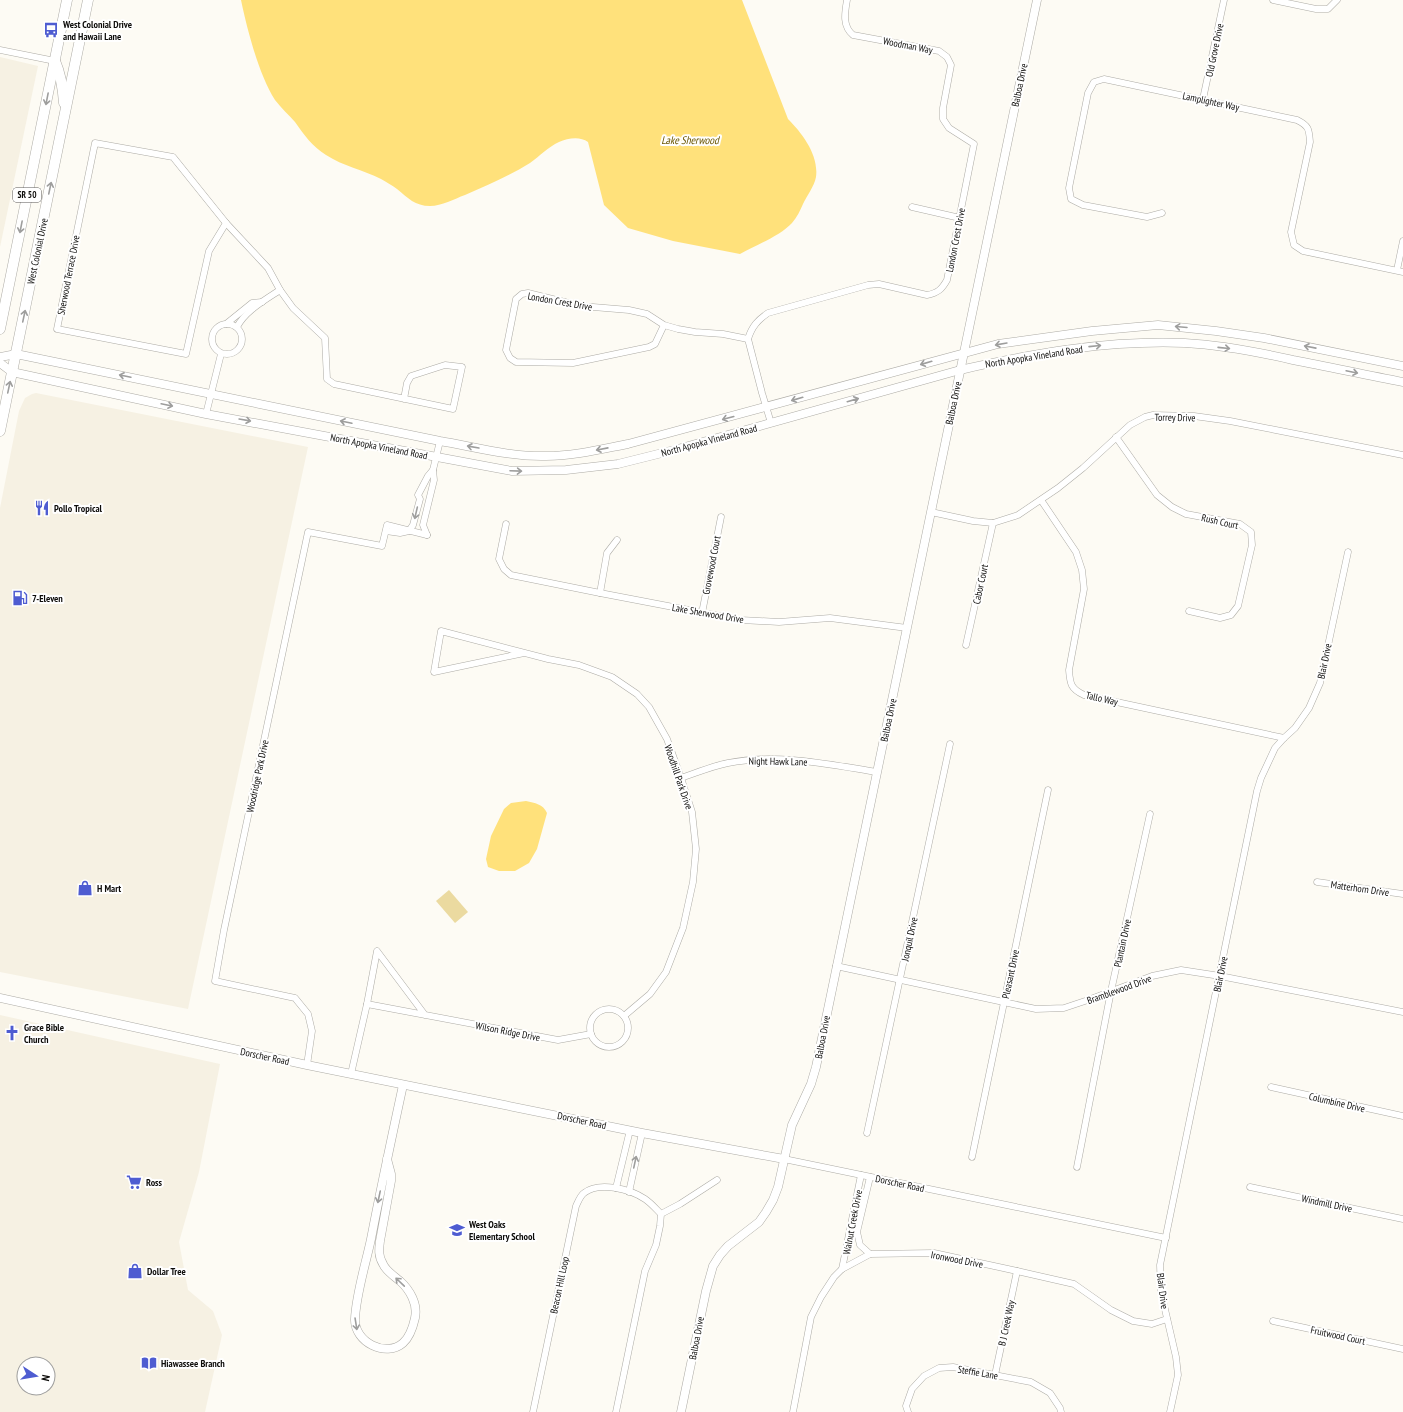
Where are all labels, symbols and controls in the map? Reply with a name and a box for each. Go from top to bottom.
place label: West Colonial Drive and Hawaii Lane [62,18,132,43]
bus stop icon: West Colonial Drive and Hawaii Lane [42,21,60,39]
street label: Old Grove Drive [1202,22,1227,78]
street label: Woodman Way [882,34,934,57]
street label: Balboa Drive [1009,62,1030,108]
street label: Lamplighter Way [1181,89,1241,114]
one-way arrow [42,93,50,106]
water label: Lake Sherwood [661,133,721,147]
one-way arrow [46,182,54,195]
road number: SR 50 [13,188,41,202]
street label: London Crest Drive [943,207,968,273]
street label: West Colonial Drive [24,217,51,285]
one-way arrow [16,220,24,233]
street label: Sherwood Terrace Drive [54,234,83,316]
street label: London Crest Drive [527,289,593,314]
one-way arrow [20,309,28,322]
one-way arrow [1175,324,1188,331]
one-way arrow [995,340,1008,348]
street label: North Apopka Vineland Road [984,342,1084,371]
one-way arrow [1088,343,1101,350]
one-way arrow [1304,343,1317,351]
one-way arrow [1218,344,1231,351]
one-way arrow [920,360,933,367]
one-way arrow [1345,368,1358,376]
one-way arrow [119,372,132,380]
street label: Balboa Drive [943,380,964,426]
one-way arrow [5,381,13,394]
one-way arrow [790,396,803,403]
one-way arrow [846,396,859,403]
one-way arrow [160,401,173,409]
street label: Torrey Drive [1154,411,1196,424]
one-way arrow [722,415,735,422]
one-way arrow [238,417,251,425]
one-way arrow [340,417,353,425]
street label: North Apopka Vineland Road [660,421,759,460]
street label: North Apopka Vineland Road [329,431,429,462]
one-way arrow [467,443,480,451]
one-way arrow [596,445,609,453]
one-way arrow [509,467,522,474]
restaurant icon: Pollo Tropical [33,499,51,517]
place label: Pollo Tropical [54,502,103,515]
one-way arrow [412,506,420,519]
street label: Rush Court [1200,511,1240,532]
street label: Grovewood Court [699,534,724,595]
street label: Cabor Court [970,563,991,605]
fuel station icon: 7-Eleven [11,589,29,607]
place label: 7-Eleven [32,592,63,605]
street label: Lake Sherwood Drive [671,601,745,626]
street label: Blair Drive [1314,642,1335,680]
street label: Tallo Way [1084,688,1120,709]
street label: Balboa Drive [878,697,899,743]
street label: Woodridge Park Drive [243,739,272,814]
street label: Woodhill Park Drive [661,743,696,811]
street label: Night Hawk Lane [749,754,807,769]
street label: Matterhorn Drive [1330,878,1390,899]
shop icon: H Mart [76,879,94,897]
place label: H Mart [97,882,121,895]
street label: Jonquil Drive [898,916,920,963]
street label: Plantain Drive [1111,918,1134,968]
street label: Pleasant Drive [999,948,1022,1000]
street label: Blair Drive [1210,955,1231,993]
street label: Bramblewood Drive [1085,972,1153,1007]
street label: Balboa Drive [812,1014,833,1060]
street label: Wilson Ridge Drive [475,1019,541,1044]
place label: Grace Bible Church [24,1021,64,1046]
church icon: Grace Bible Church [3,1024,21,1042]
street label: Dorscher Road [239,1045,291,1068]
street label: Columbine Drive [1308,1090,1366,1115]
street label: Dorscher Road [556,1109,608,1132]
one-way arrow [632,1156,640,1169]
street label: Dorscher Road [874,1172,926,1195]
supermarket icon: Ross [125,1173,143,1191]
place label: Ross [146,1176,163,1189]
street label: Walnut Creek Drive [840,1189,865,1256]
one-way arrow [375,1190,383,1203]
street label: Windmill Drive [1300,1192,1353,1215]
place label: West Oaks Elementary School [468,1218,535,1243]
school or university icon: West Oaks Elementary School [448,1221,466,1239]
street label: Ironwood Drive [930,1248,984,1271]
street label: Beacon Hill Loop [547,1255,572,1315]
shop icon: Dollar Tree [126,1262,144,1280]
place label: Dollar Tree [147,1265,186,1278]
street label: Blair Drive [1154,1272,1171,1310]
one-way arrow [395,1277,405,1287]
street label: B J Creek Way [995,1299,1018,1347]
street label: Balboa Drive [686,1315,707,1361]
one-way arrow [353,1318,361,1331]
street label: Fruitwood Court [1309,1323,1367,1348]
library icon: Hiawassee Branch [140,1354,158,1372]
north arrow [16,1356,56,1396]
place label: Hiawassee Branch [161,1357,225,1370]
street label: Steffie Lane [957,1363,999,1382]
text: N [38,1374,53,1382]

